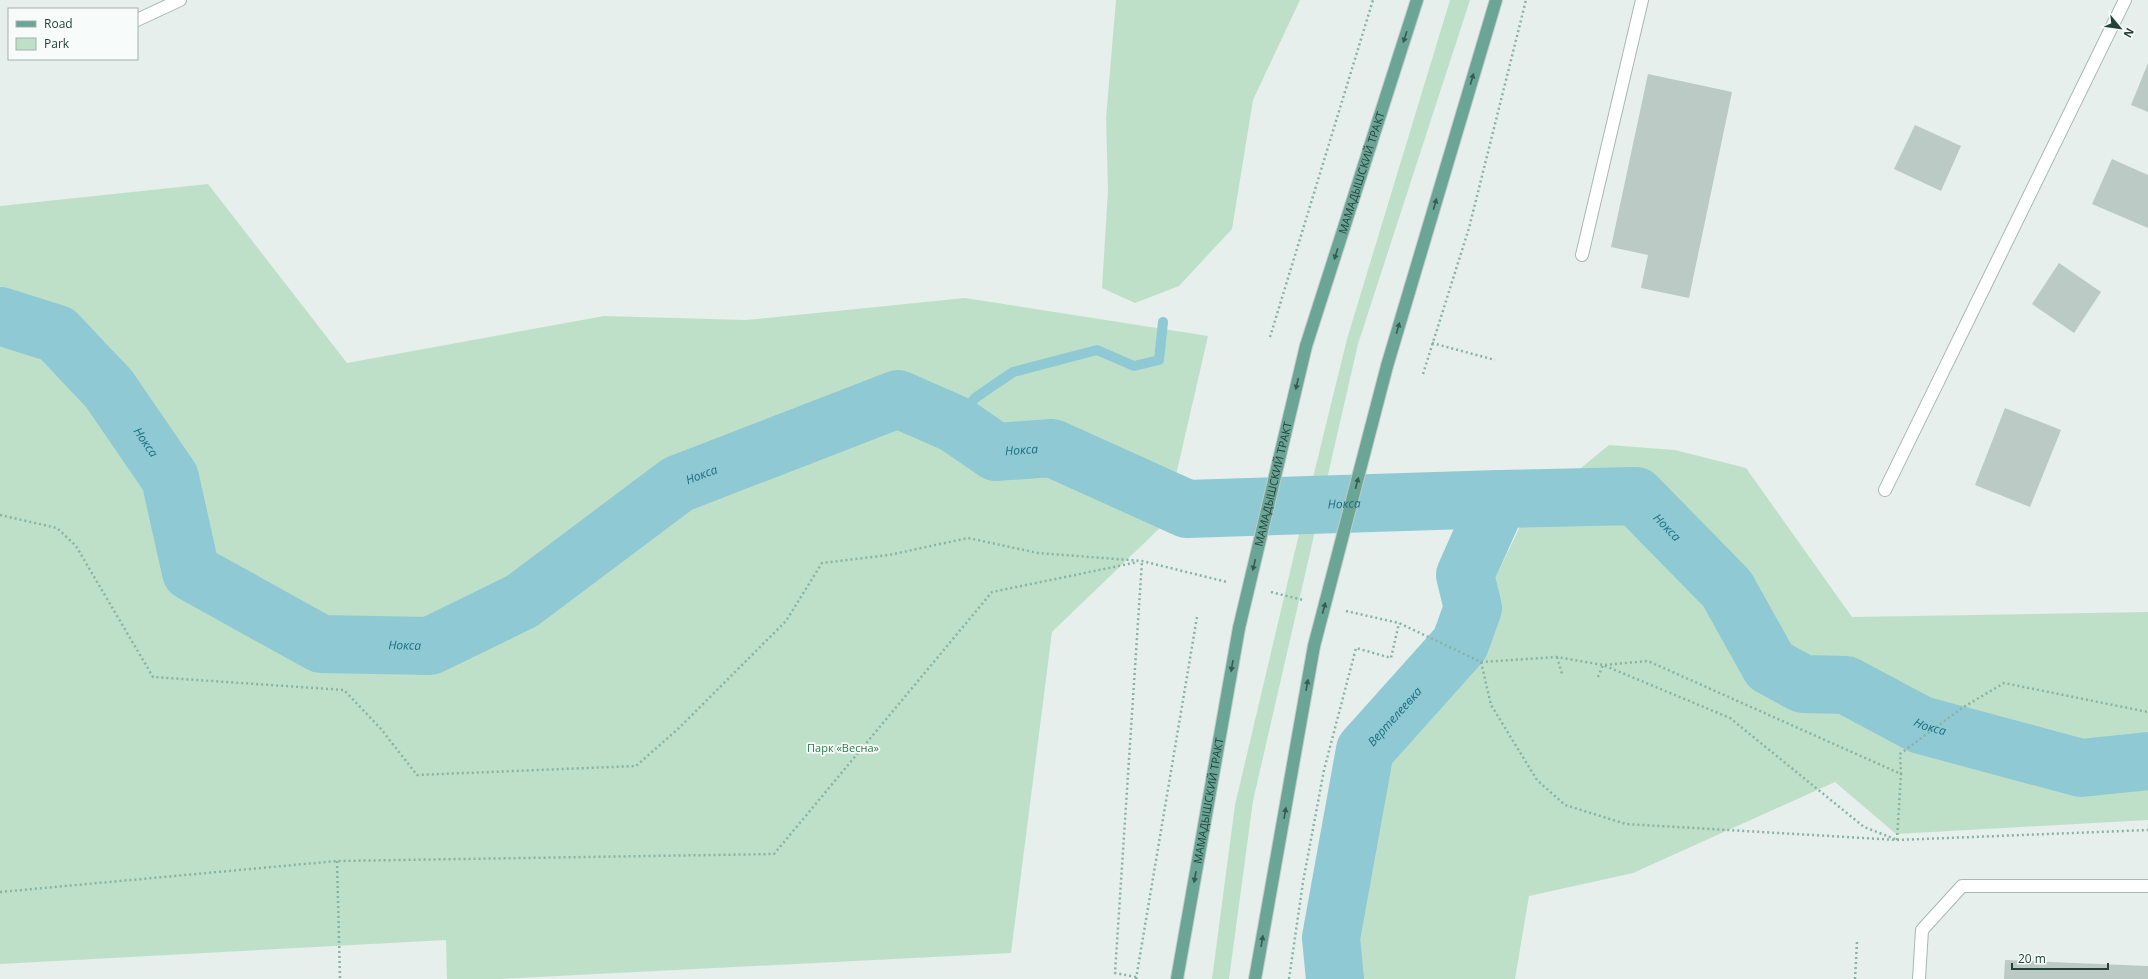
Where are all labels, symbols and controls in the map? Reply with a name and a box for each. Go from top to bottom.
legend [8,8,138,60]
north arrow [2100,8,2140,48]
text: Road [44,15,73,32]
text: N [2120,26,2138,41]
one-way arrow [1402,31,1408,43]
text: Park [44,35,70,52]
one-way arrow [1469,73,1475,85]
street label: МАМАДЫШСКИЙ ТРАКТ [1334,109,1388,236]
one-way arrow [1432,197,1438,209]
one-way arrow [1332,249,1338,261]
one-way arrow [1395,322,1401,334]
one-way arrow [1294,378,1300,390]
street label: МАМАДЫШСКИЙ ТРАКТ [1251,420,1295,548]
water label: Нокса [130,424,162,461]
water label: Нокса [1004,440,1039,459]
water label: Нокса [683,460,720,488]
one-way arrow [1354,476,1360,488]
water label: Нокса [1327,494,1361,512]
water label: Нокса [1650,509,1685,545]
one-way arrow [1251,558,1257,571]
one-way arrow [1321,602,1327,614]
water label: Нокса [388,636,422,654]
one-way arrow [1229,660,1235,672]
one-way arrow [1305,678,1311,691]
water label: Вертелеевка [1363,683,1426,750]
water label: Нокса [1911,714,1948,739]
street label: МАМАДЫШСКИЙ ТРАКТ [1190,737,1226,865]
park label: Парк «Весна» [807,740,880,755]
one-way arrow [1282,806,1288,819]
one-way arrow [1192,871,1198,883]
one-way arrow [1259,934,1265,947]
scale bar [2012,945,2108,971]
text: 20 m [2018,950,2046,967]

